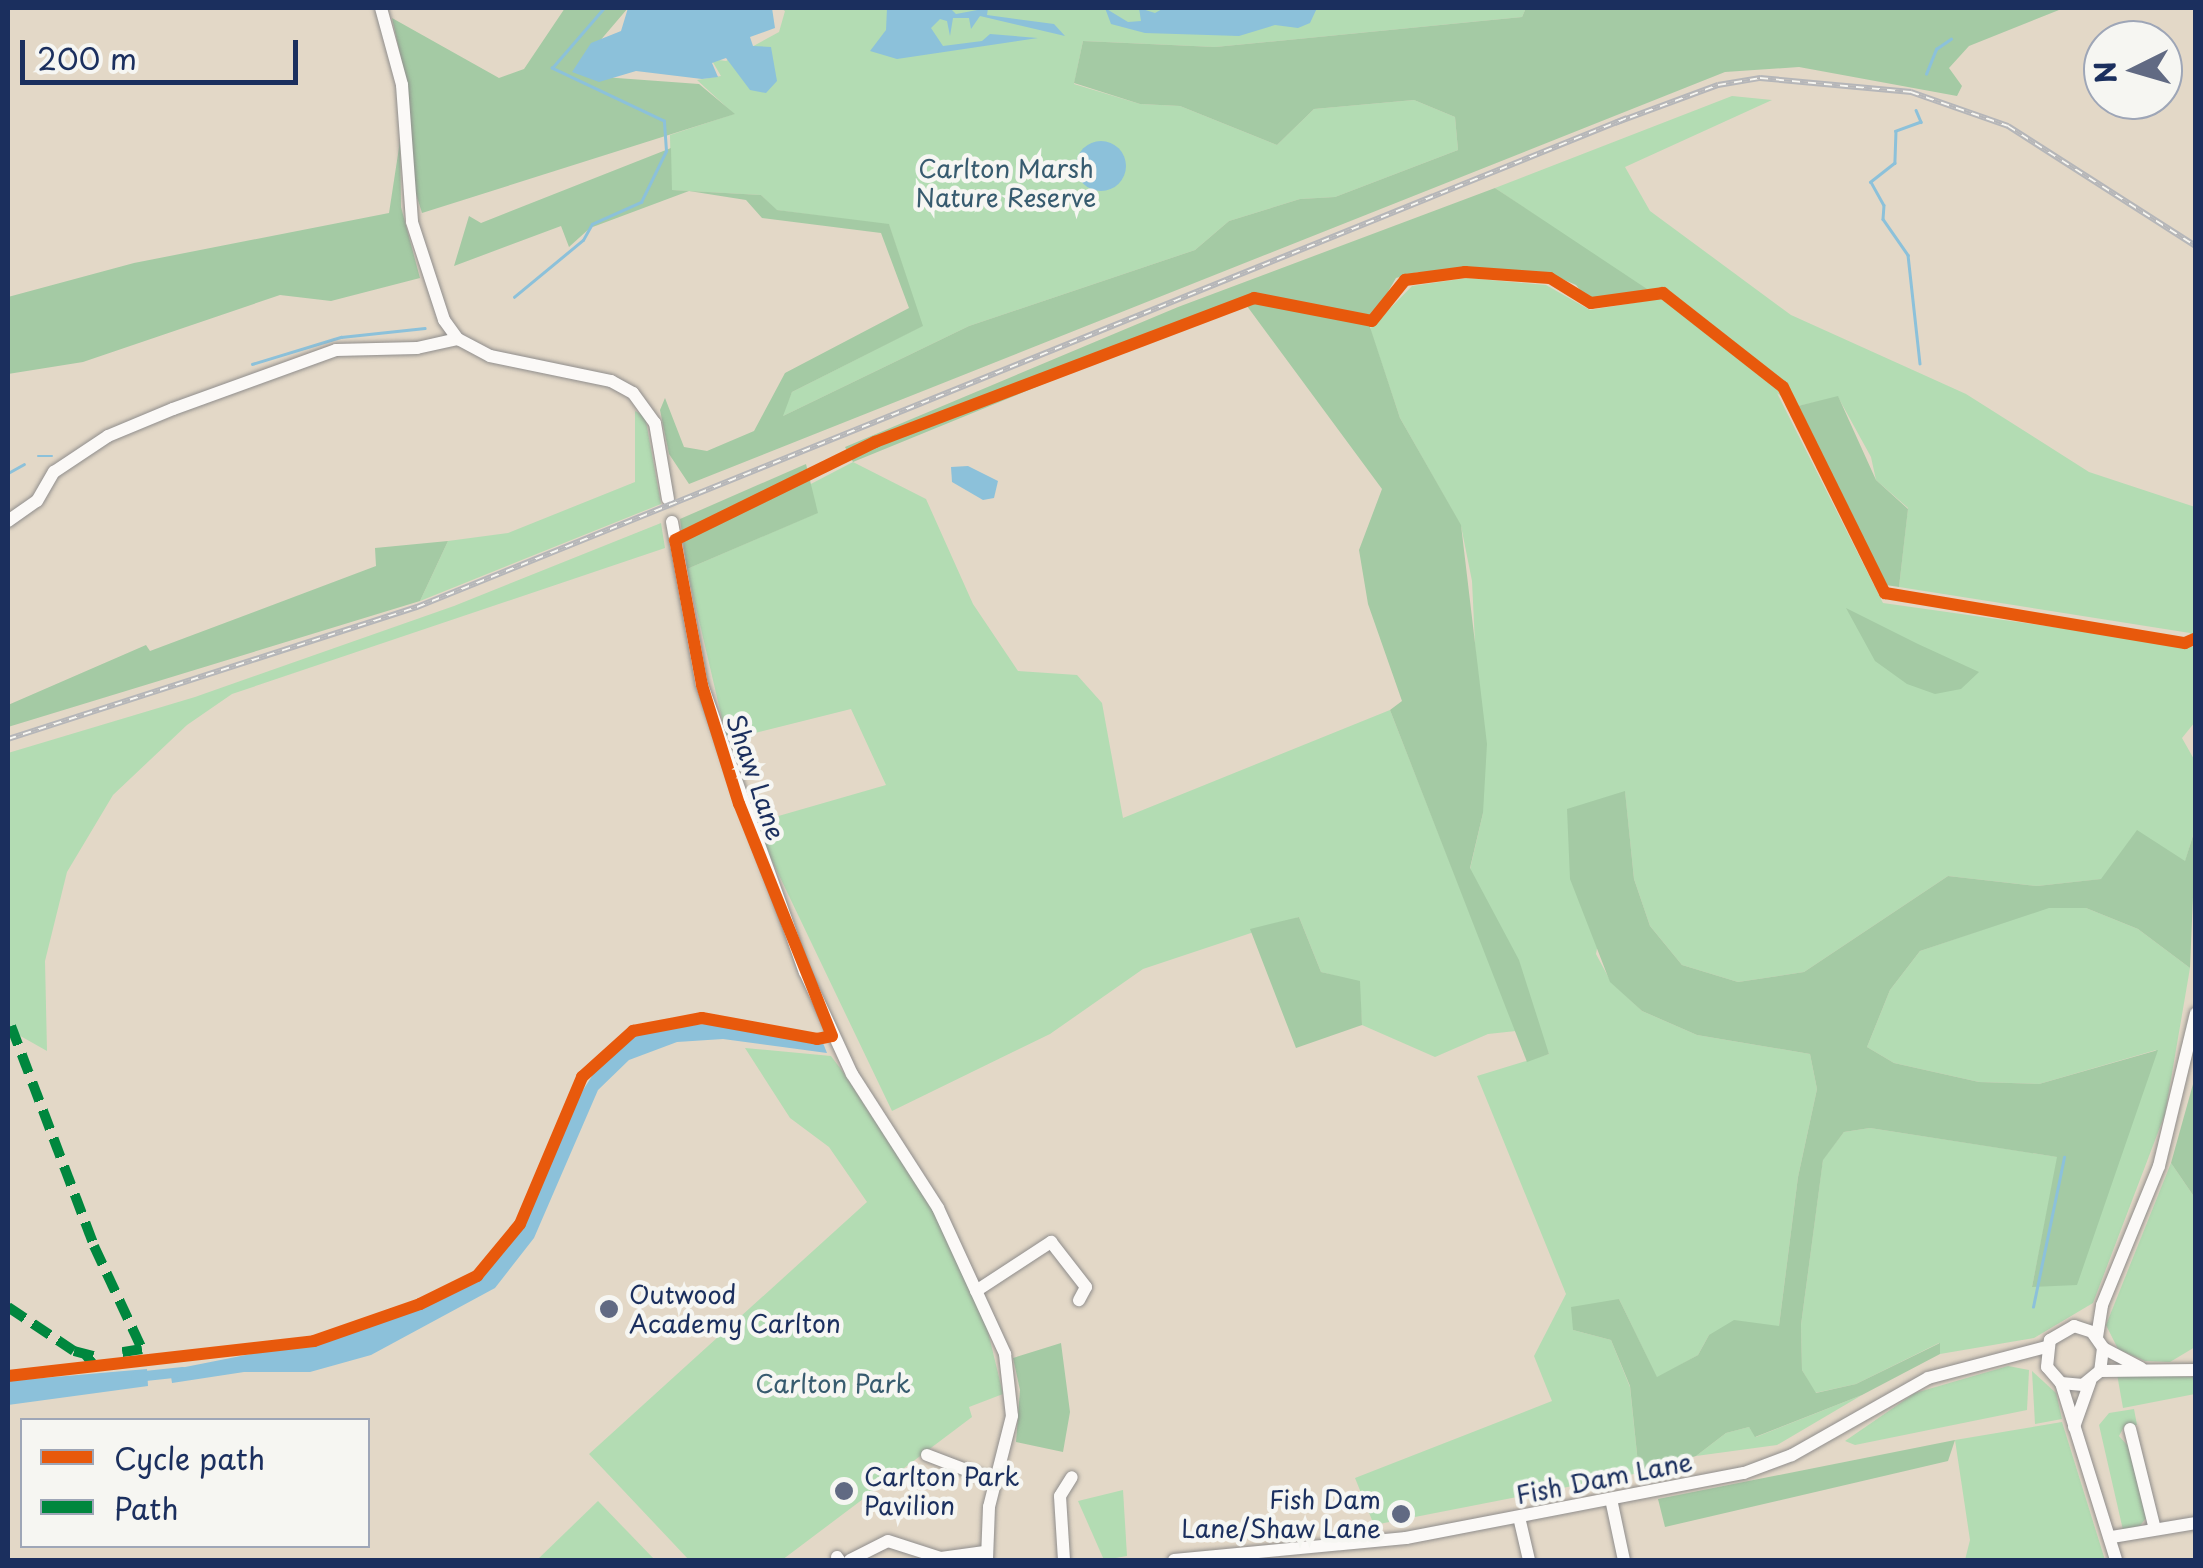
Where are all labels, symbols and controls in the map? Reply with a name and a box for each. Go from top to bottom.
scale bar [25,20,302,82]
north arrow [2083,20,2183,120]
text: 200 m [37,35,137,80]
text: N [2082,60,2127,85]
park label: Carlton Marsh Nature Reserve [915,154,1097,213]
street label: Shaw Lane [720,709,792,845]
place label: Outwood Academy Carlton [629,1280,841,1339]
marker: Outwood Academy Carlton [598,1298,620,1320]
park label: Carlton Park [755,1368,911,1398]
legend [20,1418,370,1548]
text: Cycle path [114,1435,265,1480]
street label: Fish Dam Lane [1513,1446,1695,1510]
place label: Carlton Park Pavilion [864,1462,1019,1521]
marker: Carlton Park Pavilion [833,1480,855,1502]
text: Path [114,1485,179,1530]
place label: Fish Dam Lane/Shaw Lane [1180,1485,1381,1544]
marker: Fish Dam Lane/Shaw Lane [1390,1503,1412,1525]

